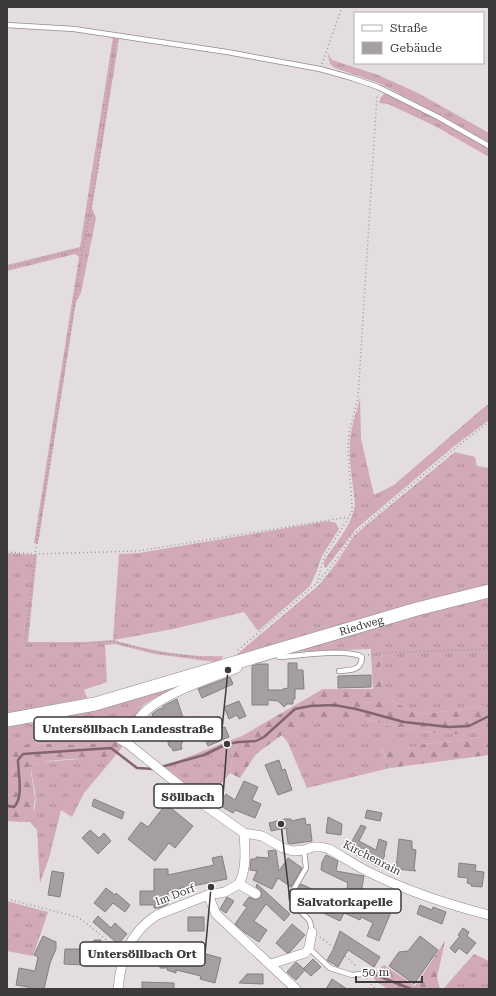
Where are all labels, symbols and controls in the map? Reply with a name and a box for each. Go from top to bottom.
legend [354,12,484,64]
text: Straße [390,21,428,35]
text: Gebäude [390,41,442,55]
street label: Riedweg [338,613,386,638]
callout: Untersöllbach Landesstraße [34,717,222,741]
text: Untersöllbach Landesstraße [42,722,214,736]
callout: Söllbach [154,784,223,808]
text: Söllbach [161,790,215,804]
street label: Kirchenrain [341,838,403,878]
street label: Im Dorf [154,881,197,908]
callout: Salvatorkapelle [290,889,401,913]
text: Salvatorkapelle [297,895,393,909]
callout: Untersöllbach Ort [80,942,205,966]
text: Untersöllbach Ort [87,947,197,961]
scale bar [356,958,422,984]
text: 50 m [362,965,389,979]

